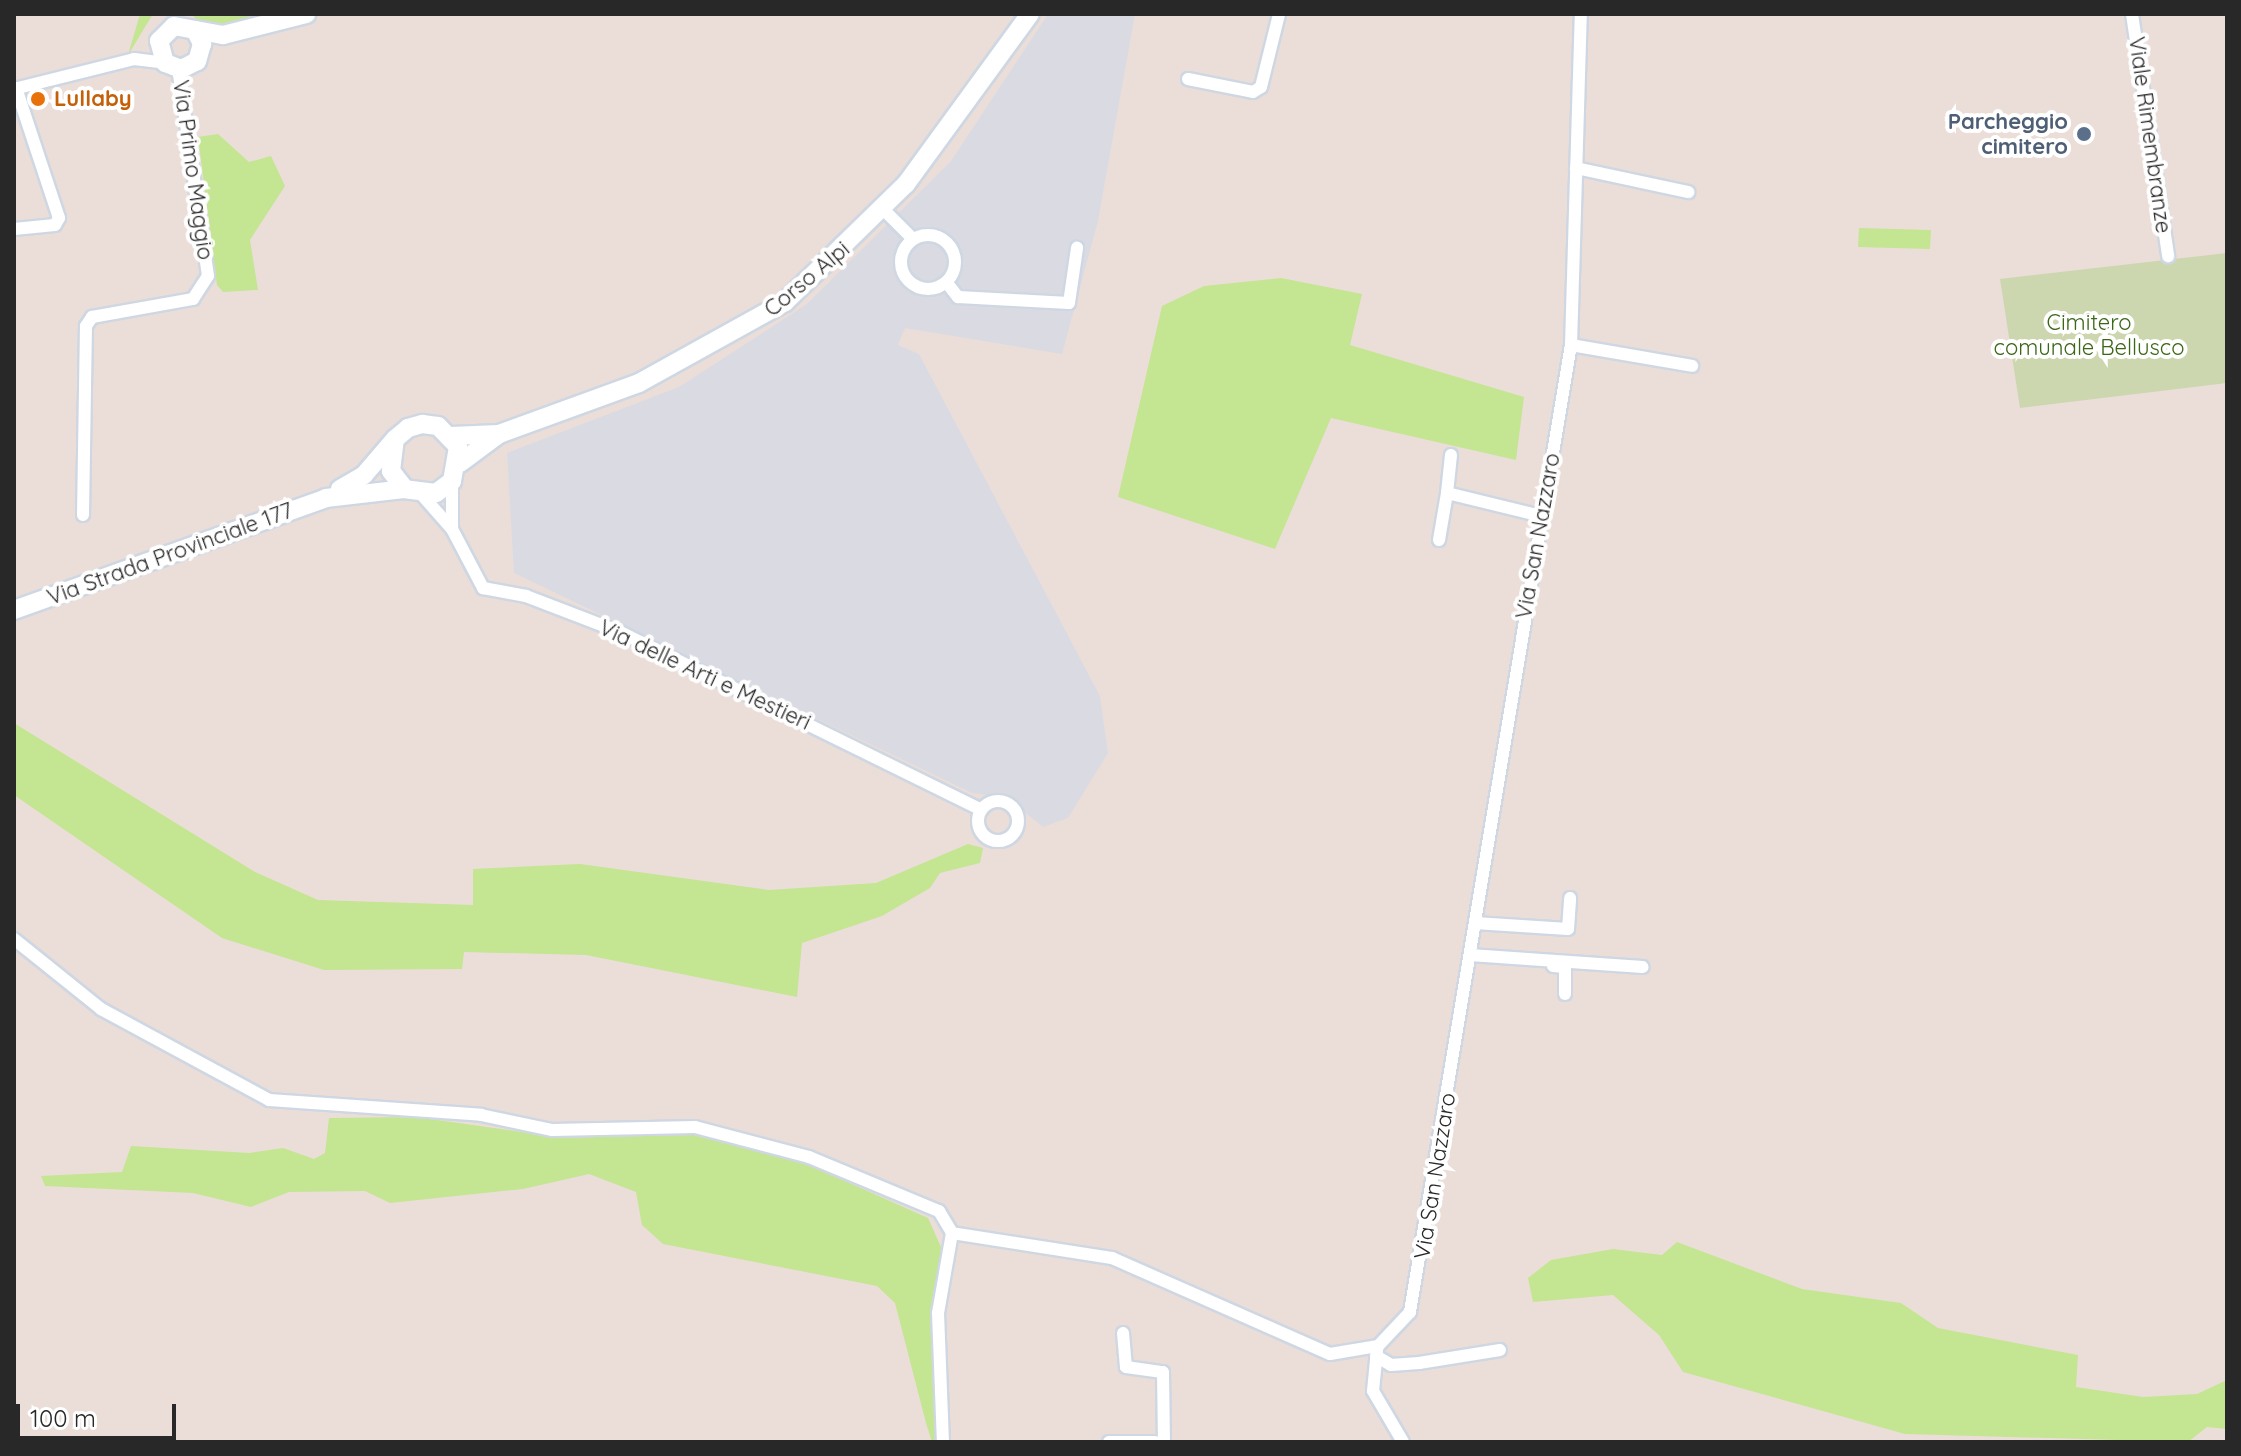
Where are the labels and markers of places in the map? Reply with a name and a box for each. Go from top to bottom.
place label: Lullaby [54,86,132,112]
marker: Lullaby [29,90,47,108]
place label: Parcheggio cimitero [1948,108,2068,160]
marker: Parcheggio cimitero [2075,125,2093,143]

